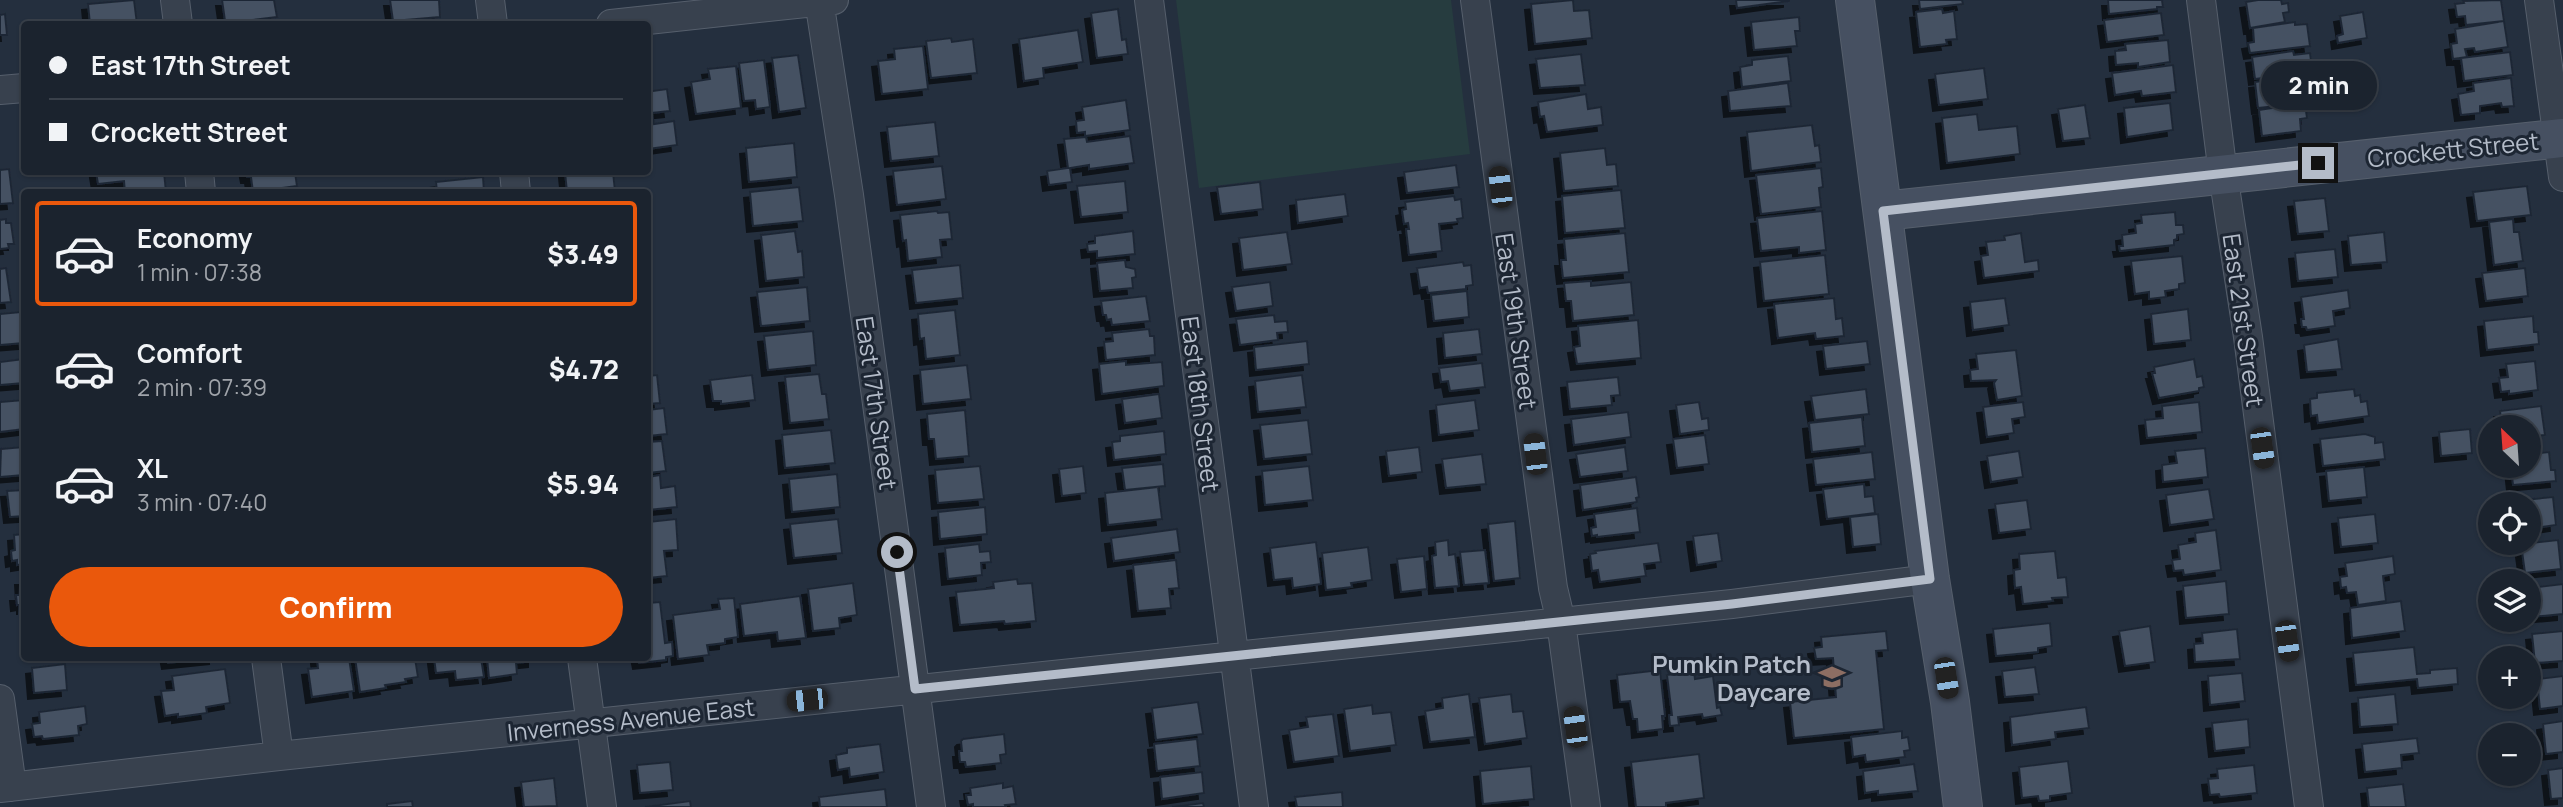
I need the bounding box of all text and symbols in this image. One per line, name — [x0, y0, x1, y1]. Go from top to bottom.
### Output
text: East 17th Street — [91, 47, 291, 83]
callout: 2 min — [2260, 61, 2376, 110]
text: 2 min — [2289, 69, 2350, 101]
text: Crockett Street — [91, 114, 288, 150]
street label: Crockett Street — [2366, 124, 2540, 174]
route end — [2302, 147, 2334, 179]
car — [1488, 165, 1513, 209]
text: Economy — [137, 220, 252, 256]
icon: car — [53, 222, 116, 285]
street label: East 19th Street — [1488, 231, 1546, 411]
street label: East 21st Street — [2216, 231, 2272, 409]
text: $3.49 — [547, 236, 619, 272]
text: 1 min · 07:38 — [137, 256, 262, 288]
street label: East 17th Street — [849, 314, 905, 492]
street label: East 18th Street — [1174, 314, 1228, 494]
text: Comfort — [137, 335, 243, 371]
icon: car — [53, 337, 116, 400]
text: $4.72 — [549, 351, 619, 387]
text: 2 min · 07:39 — [137, 371, 267, 403]
north arrow — [2478, 415, 2541, 478]
map controls — [2478, 415, 2541, 786]
car — [2249, 426, 2276, 470]
car — [1523, 432, 1548, 476]
text: XL — [137, 450, 168, 486]
icon: car — [53, 452, 116, 515]
text: $5.94 — [547, 466, 619, 502]
text: 3 min · 07:40 — [137, 486, 267, 518]
button: locate — [2478, 492, 2541, 555]
route start — [881, 536, 913, 568]
button: Confirm — [49, 567, 623, 647]
button: layers — [2478, 569, 2541, 632]
car — [2274, 619, 2301, 663]
button: + — [2478, 646, 2541, 709]
place label: Pumkin Patch Daycare — [1652, 647, 1811, 708]
car — [1933, 656, 1960, 700]
school or university icon: Pumkin Patch Daycare — [1817, 662, 1847, 692]
car — [786, 687, 829, 713]
street label: Inverness Avenue East — [506, 690, 756, 748]
car — [1562, 705, 1589, 749]
button: − — [2478, 723, 2541, 786]

